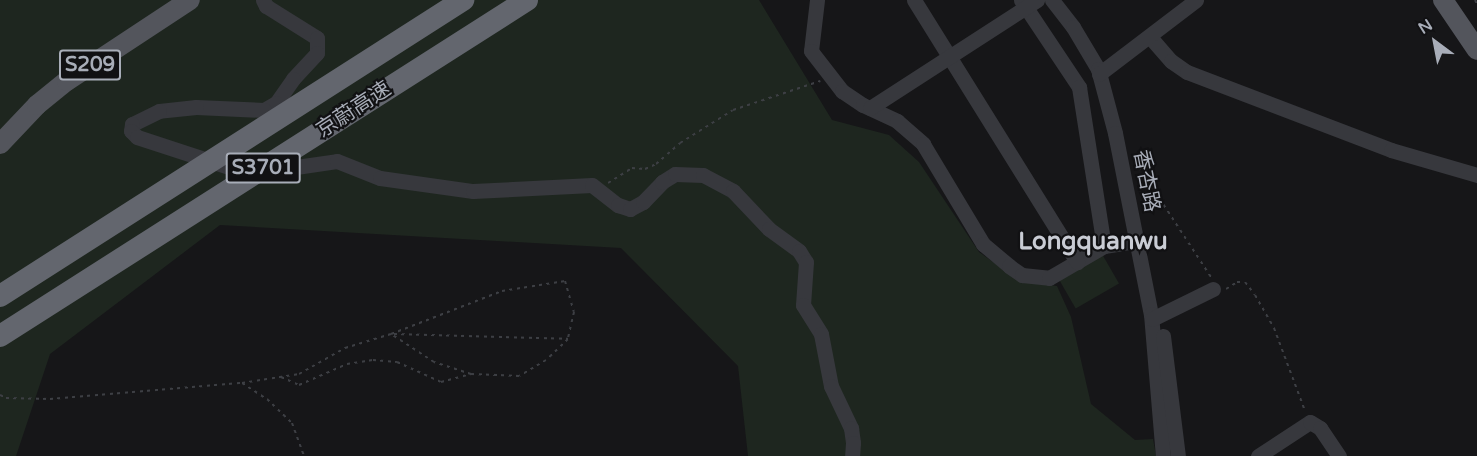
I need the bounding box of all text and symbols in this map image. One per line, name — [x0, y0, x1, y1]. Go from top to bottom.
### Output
north arrow — [1405, 12, 1465, 72]
text: N — [1415, 15, 1436, 39]
road number: S209 — [58, 48, 122, 82]
street label: 京蔚高速 — [312, 77, 396, 143]
street label: 香杏路 — [1128, 148, 1164, 214]
road number: S3701 — [226, 151, 300, 185]
district label: Longquanwu — [1018, 228, 1168, 256]

